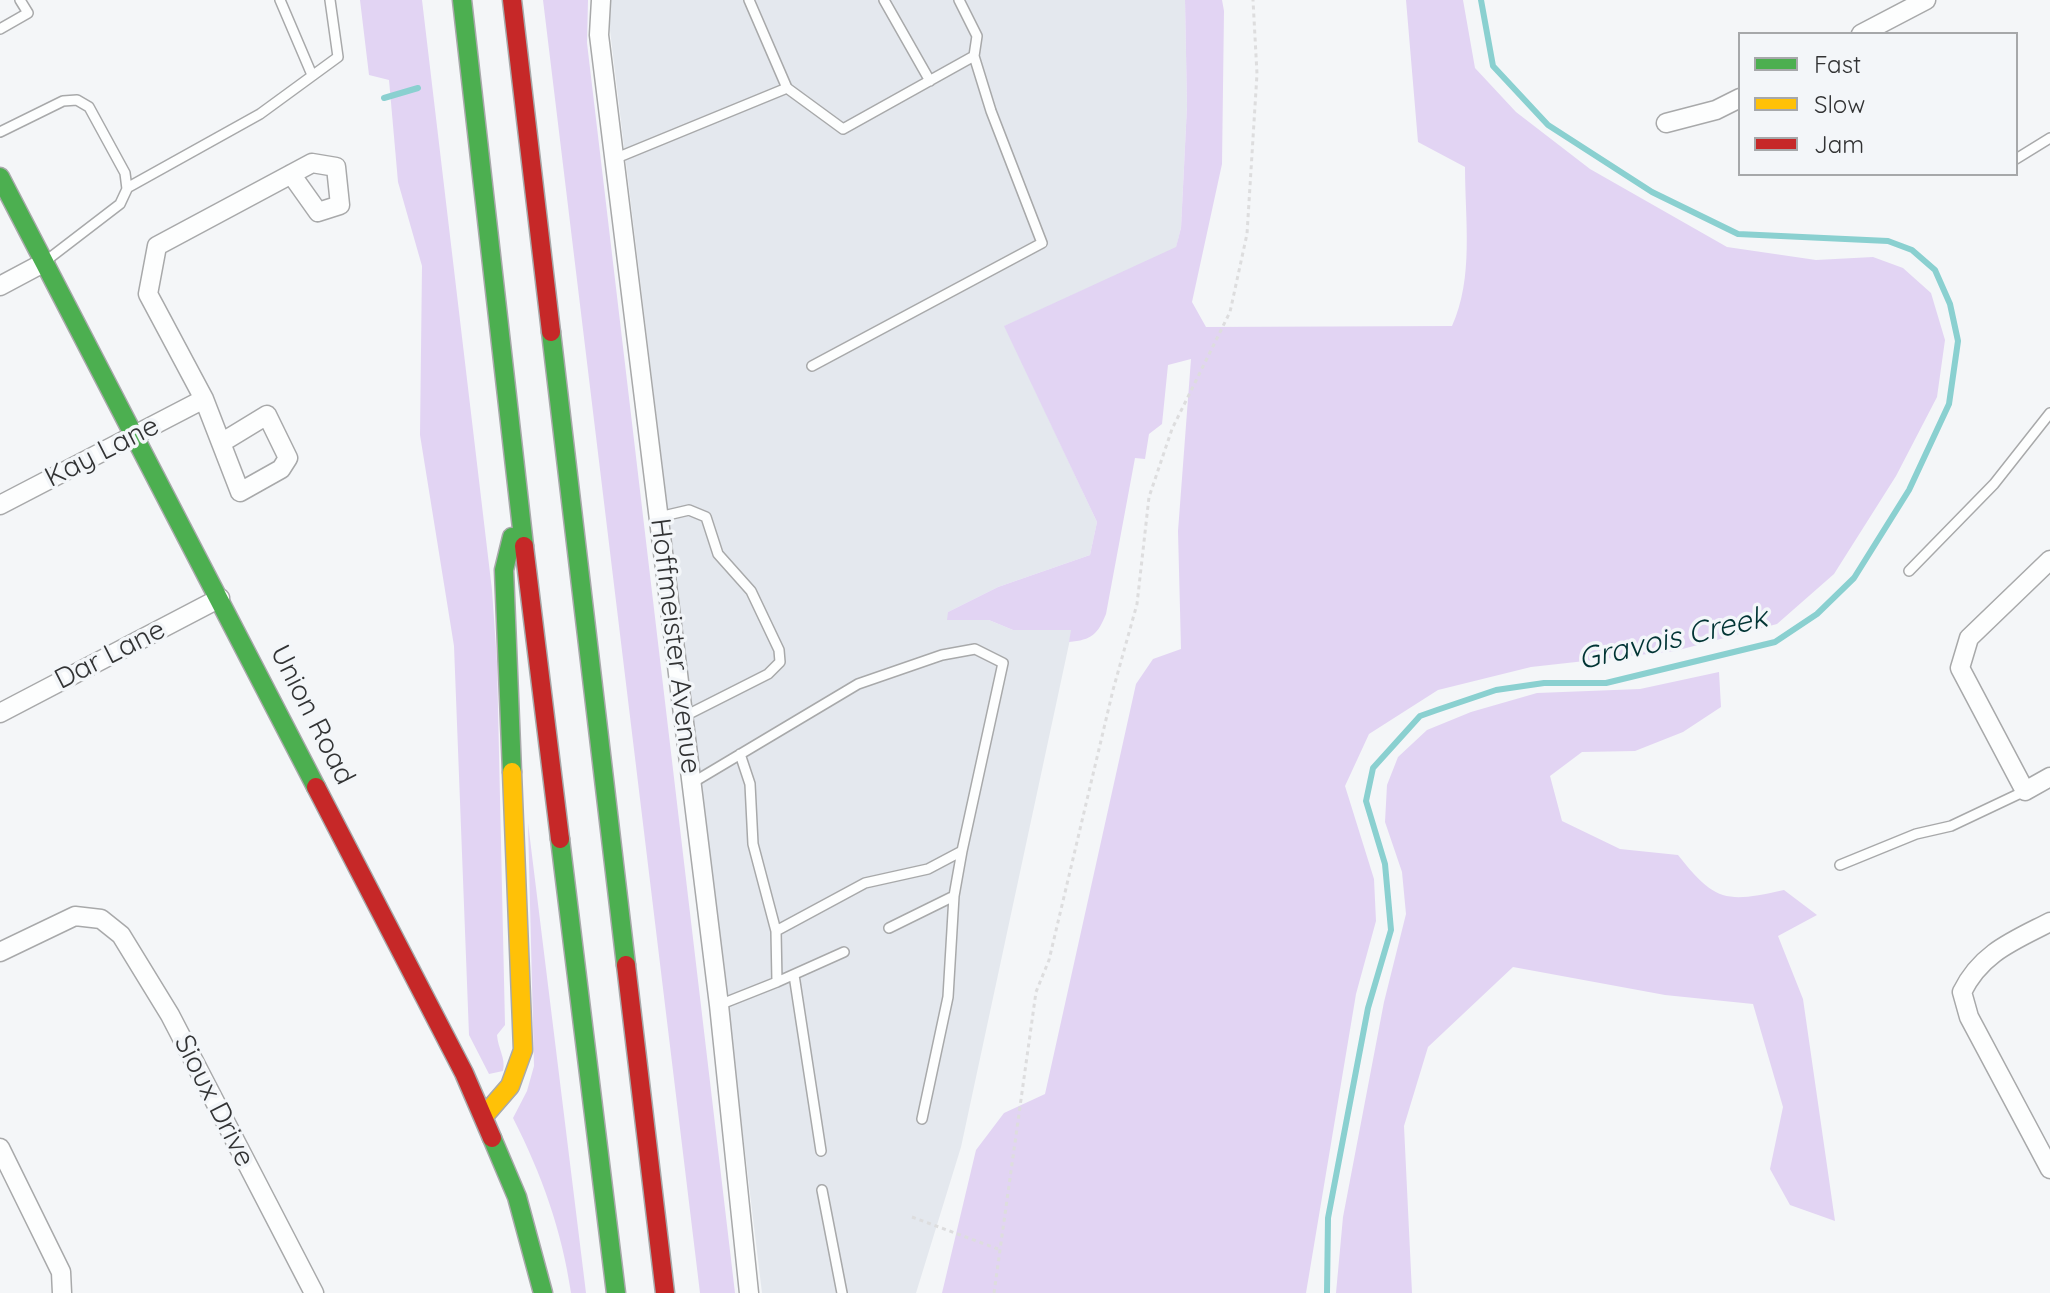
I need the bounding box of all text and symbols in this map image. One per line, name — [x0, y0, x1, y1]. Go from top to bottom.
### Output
legend — [1738, 32, 2018, 176]
text: Fast — [1814, 49, 1861, 79]
text: Slow — [1814, 89, 1865, 119]
text: Jam — [1814, 129, 1864, 159]
street label: Kay Lane — [39, 409, 165, 495]
street label: Hoffmeister Avenue — [643, 516, 707, 776]
water label: Gravois Creek — [1575, 600, 1771, 678]
street label: Dar Lane — [49, 613, 171, 697]
street label: Union Road — [262, 640, 362, 790]
street label: Sioux Drive — [167, 1030, 261, 1172]

